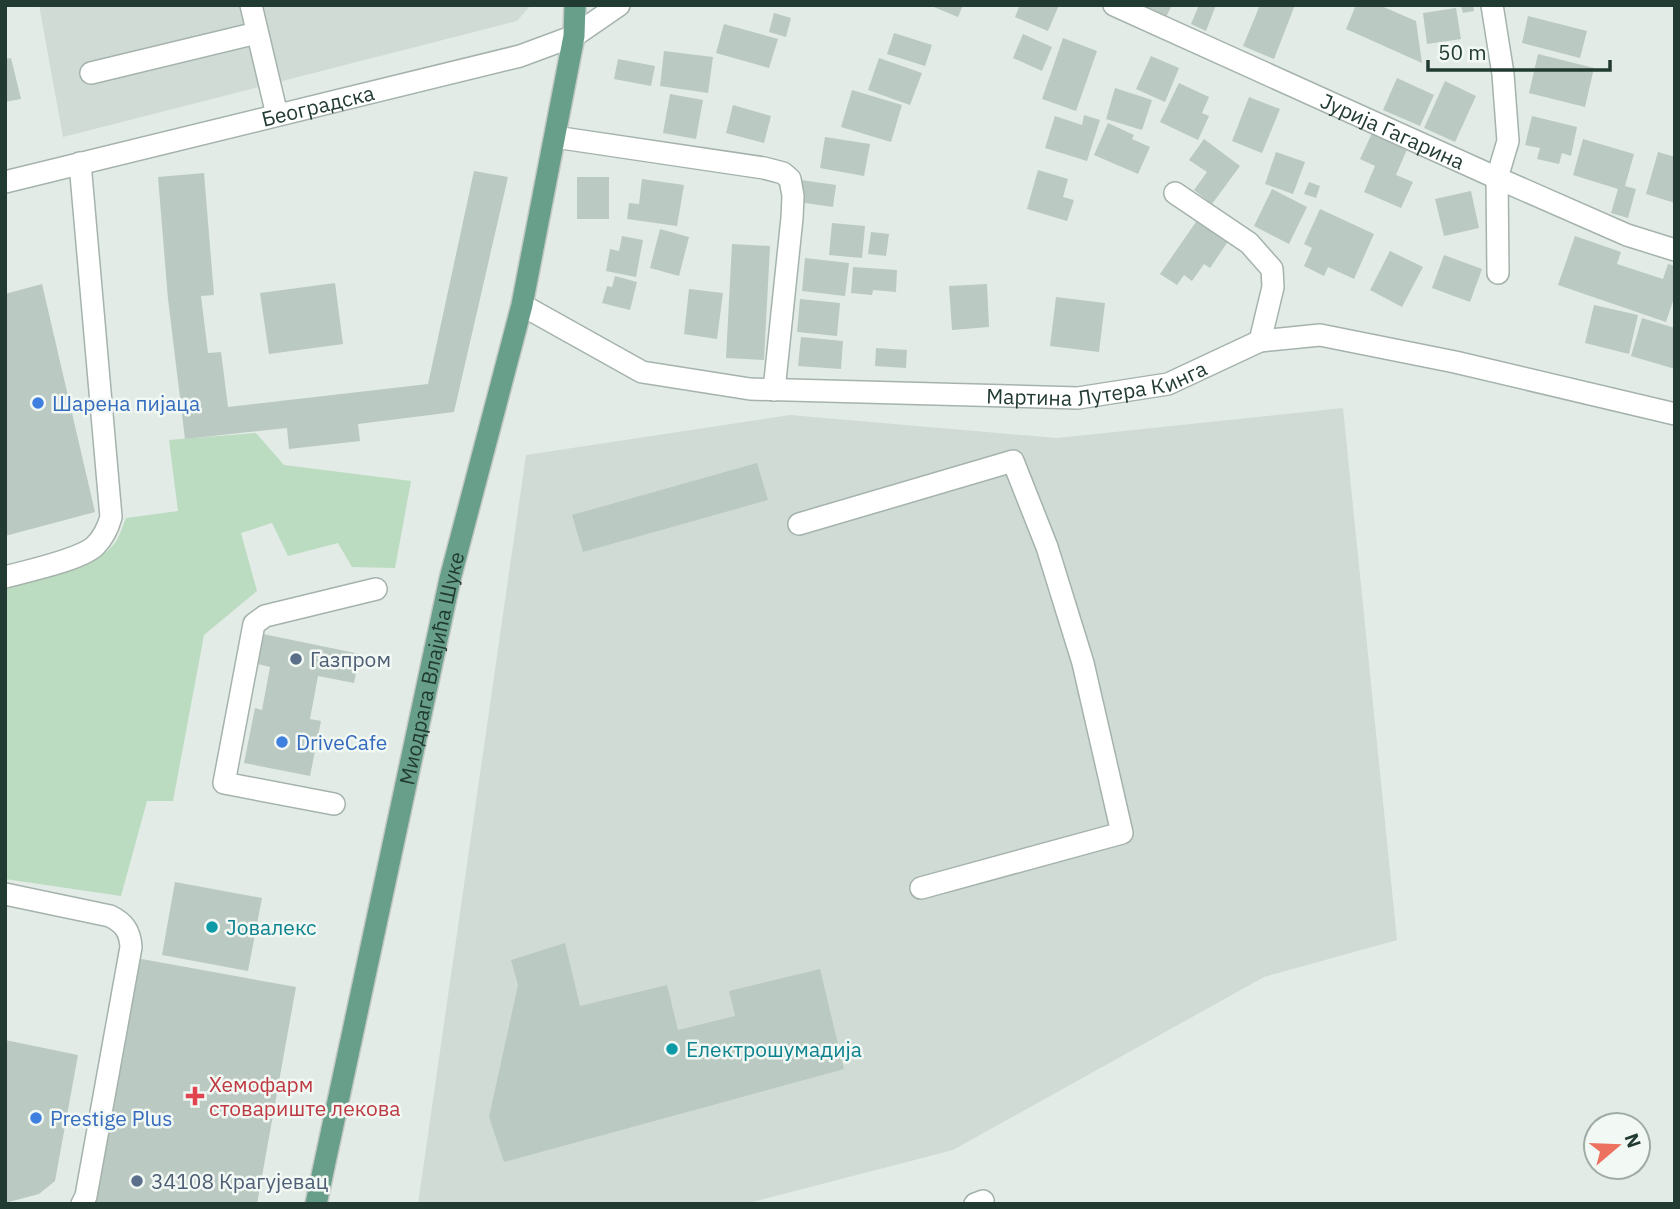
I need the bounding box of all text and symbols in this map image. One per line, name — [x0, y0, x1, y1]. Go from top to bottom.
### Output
scale bar — [1428, 28, 1610, 72]
text: 50 m — [1438, 38, 1487, 66]
street label: Београдска — [258, 78, 377, 133]
street label: Јурија Гагарина — [1316, 86, 1469, 176]
street label: Мартина Лутера Кинга — [986, 354, 1211, 412]
place label: Шарена пијаца — [52, 389, 200, 417]
marker: Шарена пијаца — [30, 395, 46, 411]
street label: Миодрага Влајића Шуке — [392, 549, 471, 787]
place label: Газпром — [310, 645, 391, 673]
marker: Газпром — [288, 651, 304, 667]
place label: DriveCafe — [296, 728, 387, 756]
marker: DriveCafe — [274, 734, 290, 750]
place label: Јовалекс — [226, 913, 317, 941]
marker: Јовалекс — [204, 919, 220, 935]
place label: Електрошумадија — [686, 1035, 862, 1063]
marker: Електрошумадија — [664, 1041, 680, 1057]
place label: Хемофарм стовариште лекова — [209, 1070, 400, 1122]
marker: Хемофарм стовариште лекова — [187, 1088, 203, 1104]
place label: Prestige Plus — [50, 1104, 172, 1132]
marker: Prestige Plus — [28, 1110, 44, 1126]
north arrow — [1582, 1111, 1652, 1181]
text: N — [1619, 1130, 1647, 1151]
place label: 34108 Крагујевац — [151, 1167, 329, 1195]
marker: 34108 Крагујевац — [129, 1173, 145, 1189]

